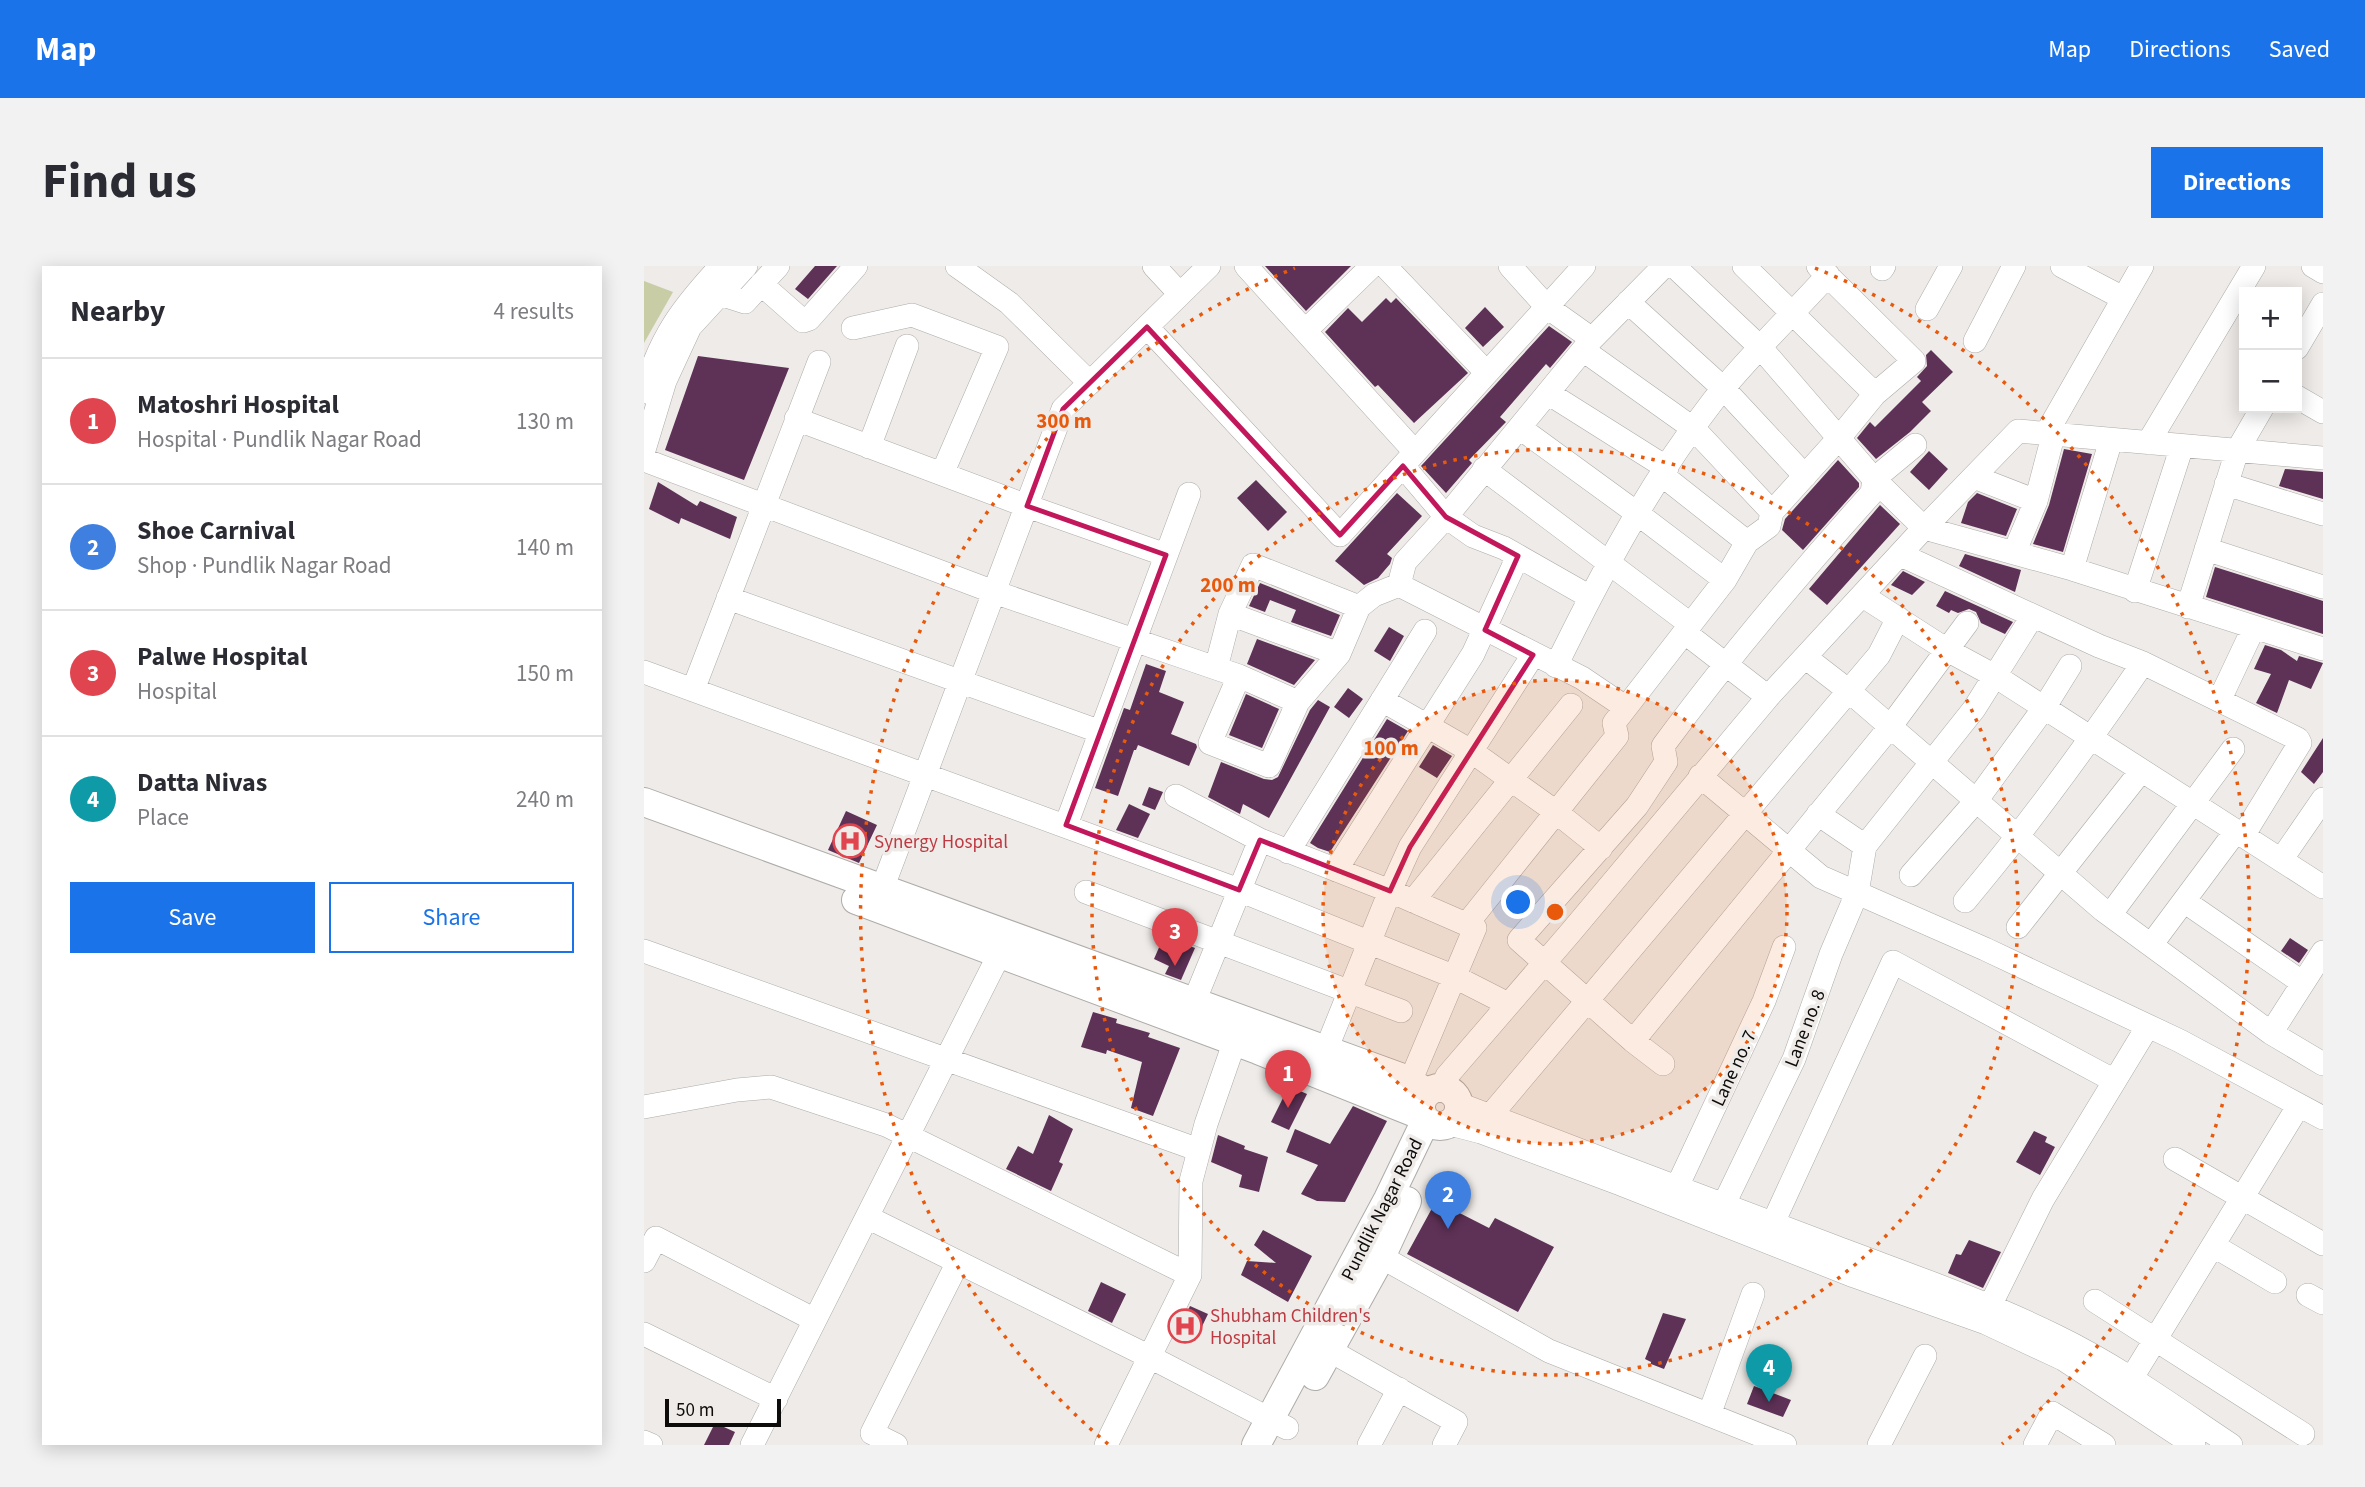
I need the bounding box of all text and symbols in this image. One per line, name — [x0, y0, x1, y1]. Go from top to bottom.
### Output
text: Map — [35, 26, 96, 73]
text: Map — [2048, 32, 2091, 67]
text: Directions — [2129, 32, 2231, 67]
text: Saved — [2269, 32, 2330, 67]
text: Find us — [42, 147, 197, 217]
button: Directions — [2151, 147, 2323, 218]
map controls — [2239, 287, 2302, 413]
button: + — [2239, 287, 2302, 350]
text: Nearby — [70, 290, 165, 333]
text: 4 results — [494, 295, 574, 328]
button: − — [2239, 350, 2302, 413]
text: Matoshri Hospital — [137, 386, 339, 423]
text: 1 — [87, 405, 99, 438]
text: 130 m — [516, 405, 574, 438]
text: 300 m — [1036, 406, 1092, 436]
text: Hospital · Pundlik Nagar Road — [137, 423, 422, 456]
text: Shoe Carnival — [137, 512, 295, 549]
text: 2 — [87, 531, 99, 564]
text: 140 m — [516, 531, 574, 564]
text: Shop · Pundlik Nagar Road — [137, 549, 392, 582]
text: 200 m — [1200, 570, 1256, 600]
text: Palwe Hospital — [137, 638, 307, 675]
text: 3 — [87, 657, 99, 690]
text: 150 m — [516, 657, 574, 690]
text: Hospital — [137, 675, 217, 708]
text: 100 m — [1363, 733, 1419, 763]
text: Datta Nivas — [137, 764, 267, 801]
text: 4 — [87, 783, 99, 816]
text: 240 m — [516, 783, 574, 816]
text: Place — [137, 801, 189, 834]
hospital icon: Synergy Hospital — [831, 822, 869, 860]
place label: Synergy Hospital — [874, 829, 1008, 856]
button: Save — [70, 882, 315, 953]
button: Share — [329, 882, 574, 953]
your location — [1501, 885, 1535, 919]
centre of rings — [1543, 900, 1567, 924]
pin: 3 — [1152, 908, 1198, 966]
street label: Lane no. 8 — [1778, 986, 1833, 1071]
street label: Lane no. 7 — [1705, 1026, 1764, 1111]
pin: 1 — [1265, 1050, 1311, 1108]
street label: Pundlik Nagar Road — [1335, 1134, 1430, 1286]
pin: 2 — [1425, 1171, 1471, 1229]
place label: Shubham Children's Hospital — [1210, 1303, 1371, 1352]
hospital icon: Shubham Children's Hospital — [1166, 1307, 1204, 1345]
pin: 4 — [1746, 1344, 1792, 1402]
scale bar — [665, 1396, 780, 1428]
text: 50 m — [676, 1397, 714, 1424]

